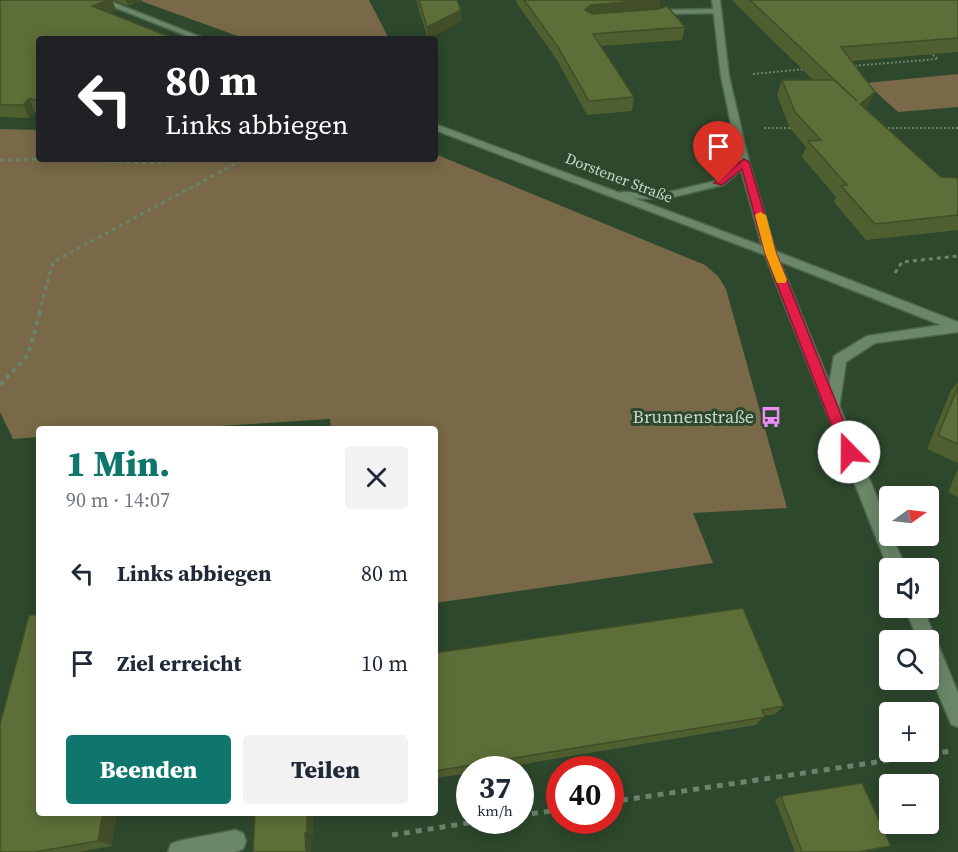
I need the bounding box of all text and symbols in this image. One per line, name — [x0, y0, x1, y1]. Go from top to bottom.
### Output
text: 80 m — [165, 51, 258, 109]
icon: left — [66, 60, 144, 138]
text: Links abbiegen — [165, 106, 348, 143]
pin — [693, 121, 744, 183]
icon: arrive — [702, 130, 735, 163]
street label: Dorstener Straße — [562, 147, 676, 208]
place label: Brunnenstraße — [633, 404, 754, 429]
bus stop icon: Brunnenstraße — [759, 405, 783, 429]
position arrow — [817, 420, 881, 484]
text: 1 Min. — [66, 439, 170, 488]
button: close — [345, 446, 408, 509]
text: 90 m · 14:07 — [66, 486, 170, 514]
north arrow — [879, 486, 939, 546]
map controls — [879, 486, 939, 834]
icon: left — [66, 557, 99, 590]
text: Links abbiegen — [117, 558, 272, 588]
text: 80 m — [361, 558, 408, 588]
button: sound — [879, 558, 939, 618]
button: search — [879, 630, 939, 690]
icon: arrive — [66, 647, 99, 680]
text: Ziel erreicht — [117, 648, 241, 678]
text: 10 m — [361, 648, 408, 678]
button: + — [879, 702, 939, 762]
button: Beenden — [66, 735, 231, 804]
button: Teilen — [243, 735, 408, 804]
speed limit sign: 40 — [546, 756, 624, 834]
text: 37 — [479, 767, 511, 808]
button: − — [879, 774, 939, 834]
text: km/h — [477, 800, 513, 821]

